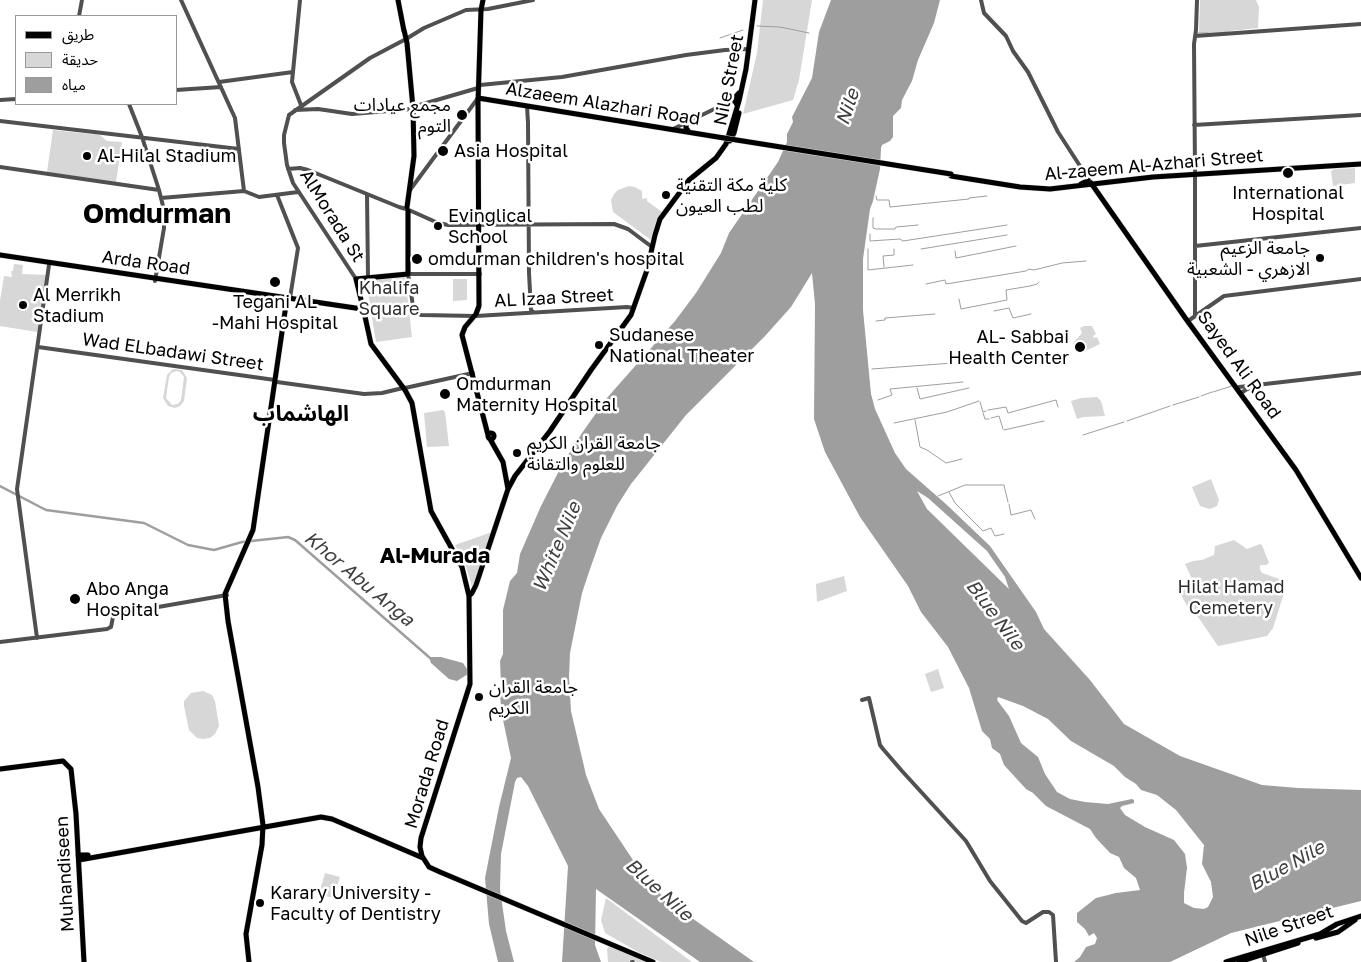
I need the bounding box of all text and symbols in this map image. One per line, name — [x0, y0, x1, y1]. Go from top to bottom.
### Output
legend — [15, 15, 178, 105]
text: طريق — [62, 25, 94, 43]
street label: Nile Street — [710, 33, 748, 127]
text: حديقة — [62, 50, 98, 68]
text: مياه — [62, 75, 86, 93]
street label: Alzaeem Alazhari Road — [504, 78, 702, 130]
water label: Nile — [832, 86, 864, 128]
place label: مجمع عيادات التوم — [354, 94, 451, 136]
marker: مجمع عيادات التوم — [455, 108, 469, 122]
place label: Asia Hospital — [454, 140, 568, 162]
marker: Asia Hospital — [436, 144, 450, 158]
place label: Al-Hilal Stadium — [97, 145, 237, 167]
street label: Al-zaeem Al-Azhari Street — [1044, 145, 1264, 185]
marker: Al-Hilal Stadium — [81, 150, 93, 162]
street label: AlMorada St — [295, 166, 369, 266]
marker: International Hospital — [1281, 166, 1295, 180]
place label: كلية مكة التقنية لطب العيون — [676, 174, 787, 216]
place label: International Hospital — [1232, 182, 1344, 224]
marker: كلية مكة التقنية لطب العيون — [660, 189, 672, 201]
district label: Omdurman — [83, 197, 231, 231]
place label: Evinglical School — [448, 205, 532, 248]
marker: Evinglical School — [432, 220, 444, 232]
place label: جامعة الزعيم الازهري - الشعبية — [1187, 237, 1310, 280]
street label: Arda Road — [101, 246, 191, 280]
place label: omdurman children's hospital — [428, 248, 684, 270]
marker: omdurman children's hospital — [410, 252, 424, 266]
marker: جامعة الزعيم الازهري - الشعبية — [1314, 252, 1326, 264]
marker: Tegani AL -Mahi Hospital — [268, 275, 282, 289]
park label: Khalifa Square — [359, 277, 419, 320]
place label: Al Merrikh Stadium — [33, 284, 121, 326]
street label: AL Izaa Street — [494, 284, 614, 312]
place label: Tegani AL -Mahi Hospital — [212, 291, 338, 334]
marker: Al Merrikh Stadium — [17, 299, 29, 311]
street label: Sayed Ali Road — [1193, 307, 1285, 423]
place label: Sudanese National Theater — [609, 324, 754, 366]
place label: AL- Sabbai Health Center — [948, 326, 1069, 368]
street label: Wad ELbadawi Street — [81, 329, 265, 375]
marker: Sudanese National Theater — [593, 339, 605, 351]
marker: AL- Sabbai Health Center — [1073, 340, 1087, 354]
place label: Omdurman Maternity Hospital — [456, 373, 617, 416]
marker: Omdurman Maternity Hospital — [438, 387, 452, 401]
district label: الهاشماب — [253, 401, 349, 427]
place label: جامعة القران الكريم للعلوم والتقانة — [527, 432, 661, 474]
marker: جامعة القران الكريم للعلوم والتقانة — [511, 447, 523, 459]
water label: White Nile — [528, 499, 586, 595]
water label: Khor Abu Anga — [300, 527, 418, 631]
district label: Al-Murada — [380, 543, 490, 569]
water label: Blue Nile — [961, 575, 1029, 655]
park label: Hilat Hamad Cemetery — [1178, 576, 1284, 618]
place label: Abo Anga Hospital — [86, 578, 169, 620]
marker: Abo Anga Hospital — [68, 592, 82, 606]
place label: جامعة القران الكريم — [489, 676, 578, 719]
marker: جامعة القران الكريم — [473, 691, 485, 703]
street label: Morada Road — [400, 717, 454, 831]
street label: Muhandiseen — [51, 815, 79, 933]
water label: Blue Nile — [1245, 836, 1329, 896]
water label: Blue Nile — [621, 854, 697, 926]
place label: Karary University - Faculty of Dentistry — [270, 882, 441, 924]
marker: Karary University - Faculty of Dentistry — [254, 897, 266, 909]
street label: Nile Street — [1242, 901, 1336, 951]

